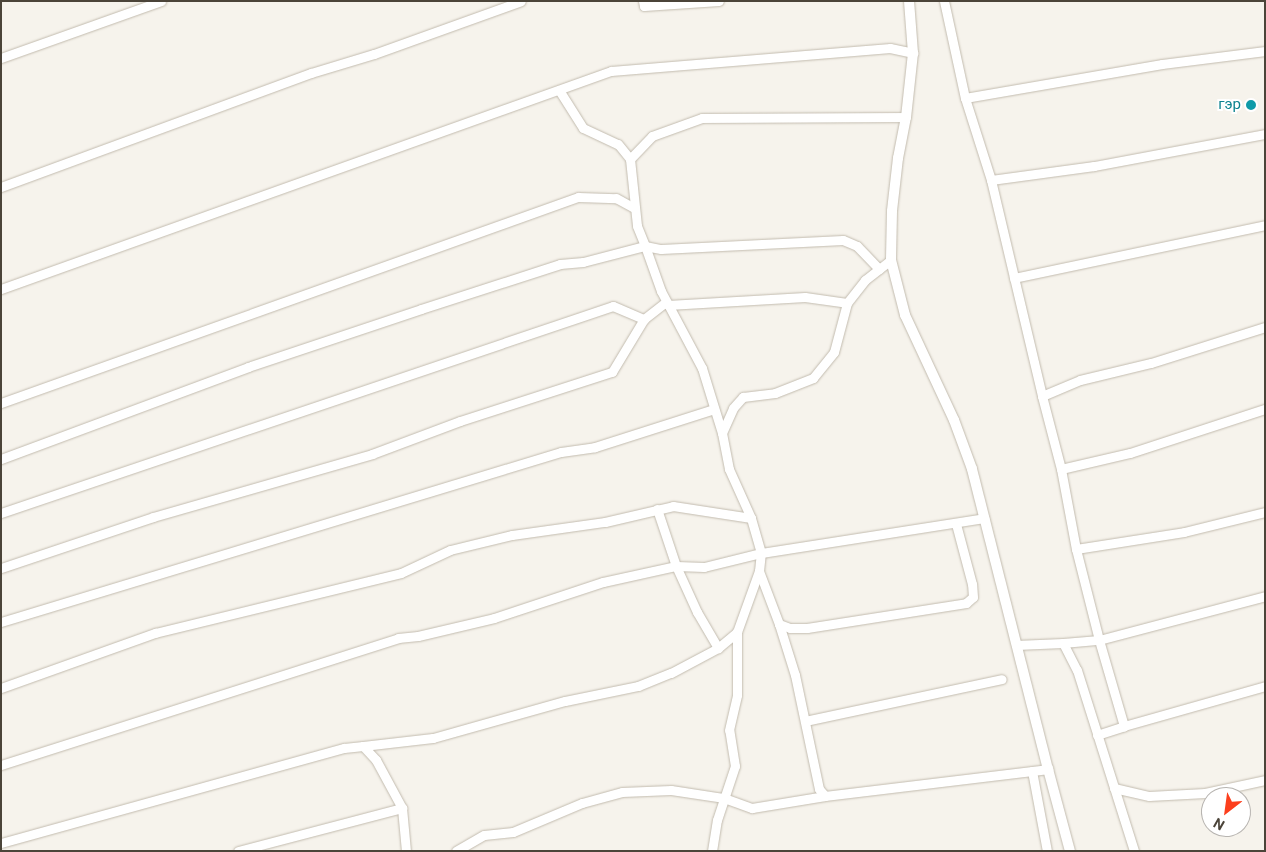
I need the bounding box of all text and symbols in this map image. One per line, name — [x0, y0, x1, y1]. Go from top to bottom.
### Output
place label: гэр — [1218, 96, 1241, 114]
marker: гэр — [1245, 99, 1257, 111]
north arrow — [1201, 787, 1251, 837]
text: N — [1211, 815, 1227, 834]

